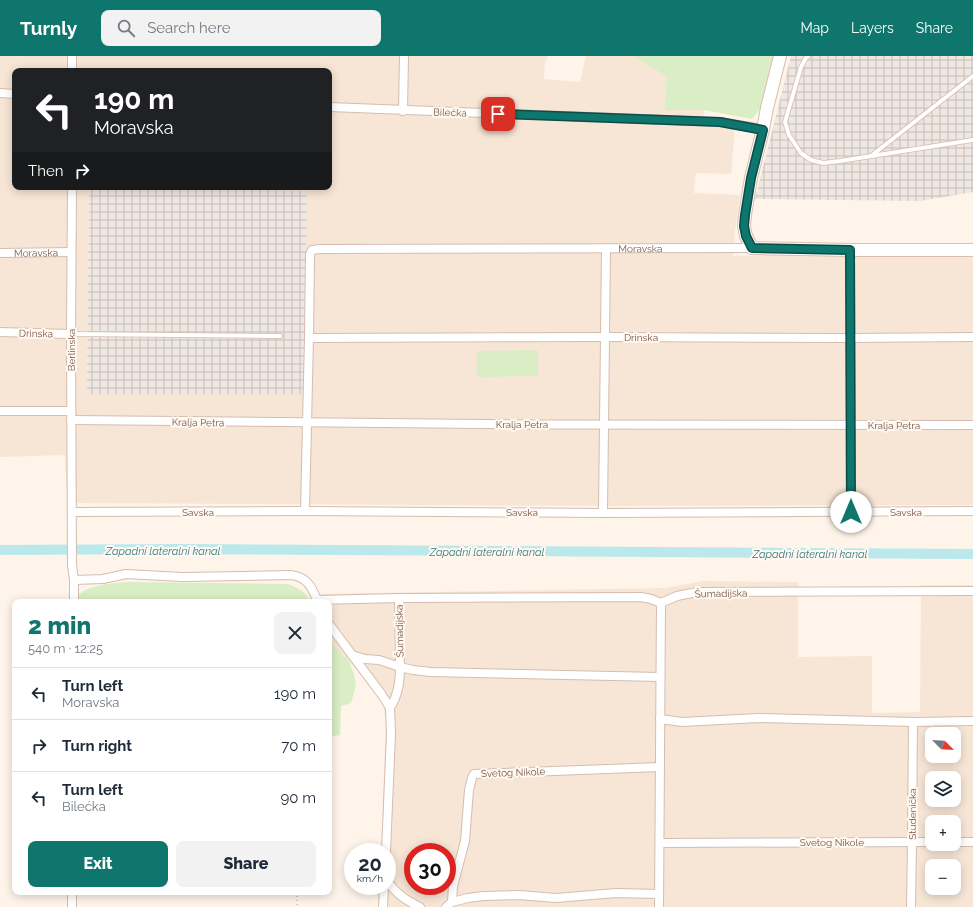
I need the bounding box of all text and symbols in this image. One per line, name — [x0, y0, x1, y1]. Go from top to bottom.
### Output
search box — [101, 10, 381, 46]
text: Turnly — [20, 17, 77, 39]
icon: search — [115, 17, 137, 39]
text: Search here — [147, 19, 231, 37]
text: Map — [801, 20, 829, 36]
text: Layers — [851, 20, 894, 36]
text: Share — [916, 20, 953, 36]
text: 190 m — [94, 83, 174, 116]
icon: left — [28, 84, 80, 136]
pin — [481, 97, 515, 131]
icon: arrive — [487, 103, 509, 125]
street label: Bilećka — [433, 106, 467, 119]
text: Moravska — [94, 117, 174, 138]
icon: right — [71, 160, 93, 182]
text: Then — [28, 162, 63, 180]
street label: Moravska — [618, 243, 663, 254]
street label: Moravska — [14, 247, 58, 259]
street label: Drinska — [19, 328, 53, 339]
street label: Berlinska — [66, 329, 77, 371]
street label: Drinska — [624, 332, 658, 343]
street label: Kralja Petra — [172, 417, 224, 428]
street label: Kralja Petra — [496, 419, 548, 430]
street label: Kralja Petra — [868, 420, 920, 431]
position arrow — [830, 491, 872, 533]
street label: Savska — [182, 507, 214, 518]
street label: Savska — [506, 507, 538, 518]
street label: Savska — [890, 507, 922, 518]
water label: Zapadni lateralni kanal — [104, 545, 221, 558]
water label: Zapadni lateralni kanal — [428, 546, 545, 559]
water label: Zapadni lateralni kanal — [751, 548, 868, 561]
street label: Šumadijska — [694, 588, 748, 599]
street label: Šumadijska — [394, 604, 405, 658]
text: 2 min — [28, 611, 91, 640]
button: close — [274, 612, 316, 654]
text: 540 m · 12:25 — [28, 641, 103, 656]
text: Turn left — [62, 677, 123, 695]
icon: left — [28, 683, 50, 705]
text: 190 m — [274, 685, 316, 703]
text: Moravska — [62, 695, 119, 710]
north arrow — [925, 727, 961, 763]
map controls — [925, 727, 961, 895]
icon: right — [28, 735, 50, 757]
text: Turn right — [62, 737, 132, 755]
text: 70 m — [281, 737, 316, 755]
street label: Svetog Nikole — [481, 766, 545, 779]
button: layers — [925, 771, 961, 807]
text: Turn left — [62, 781, 123, 799]
icon: left — [28, 787, 50, 809]
street label: Studenička — [907, 788, 918, 840]
text: 90 m — [280, 789, 316, 807]
text: Bilećka — [62, 799, 106, 814]
button: + — [925, 815, 961, 851]
street label: Svetog Nikole — [800, 837, 864, 848]
button: Exit — [28, 841, 168, 887]
button: Share — [176, 841, 316, 887]
speed limit sign: 30 — [404, 843, 456, 895]
text: 20 — [358, 852, 382, 876]
button: − — [925, 859, 961, 895]
text: km/h — [357, 873, 383, 884]

